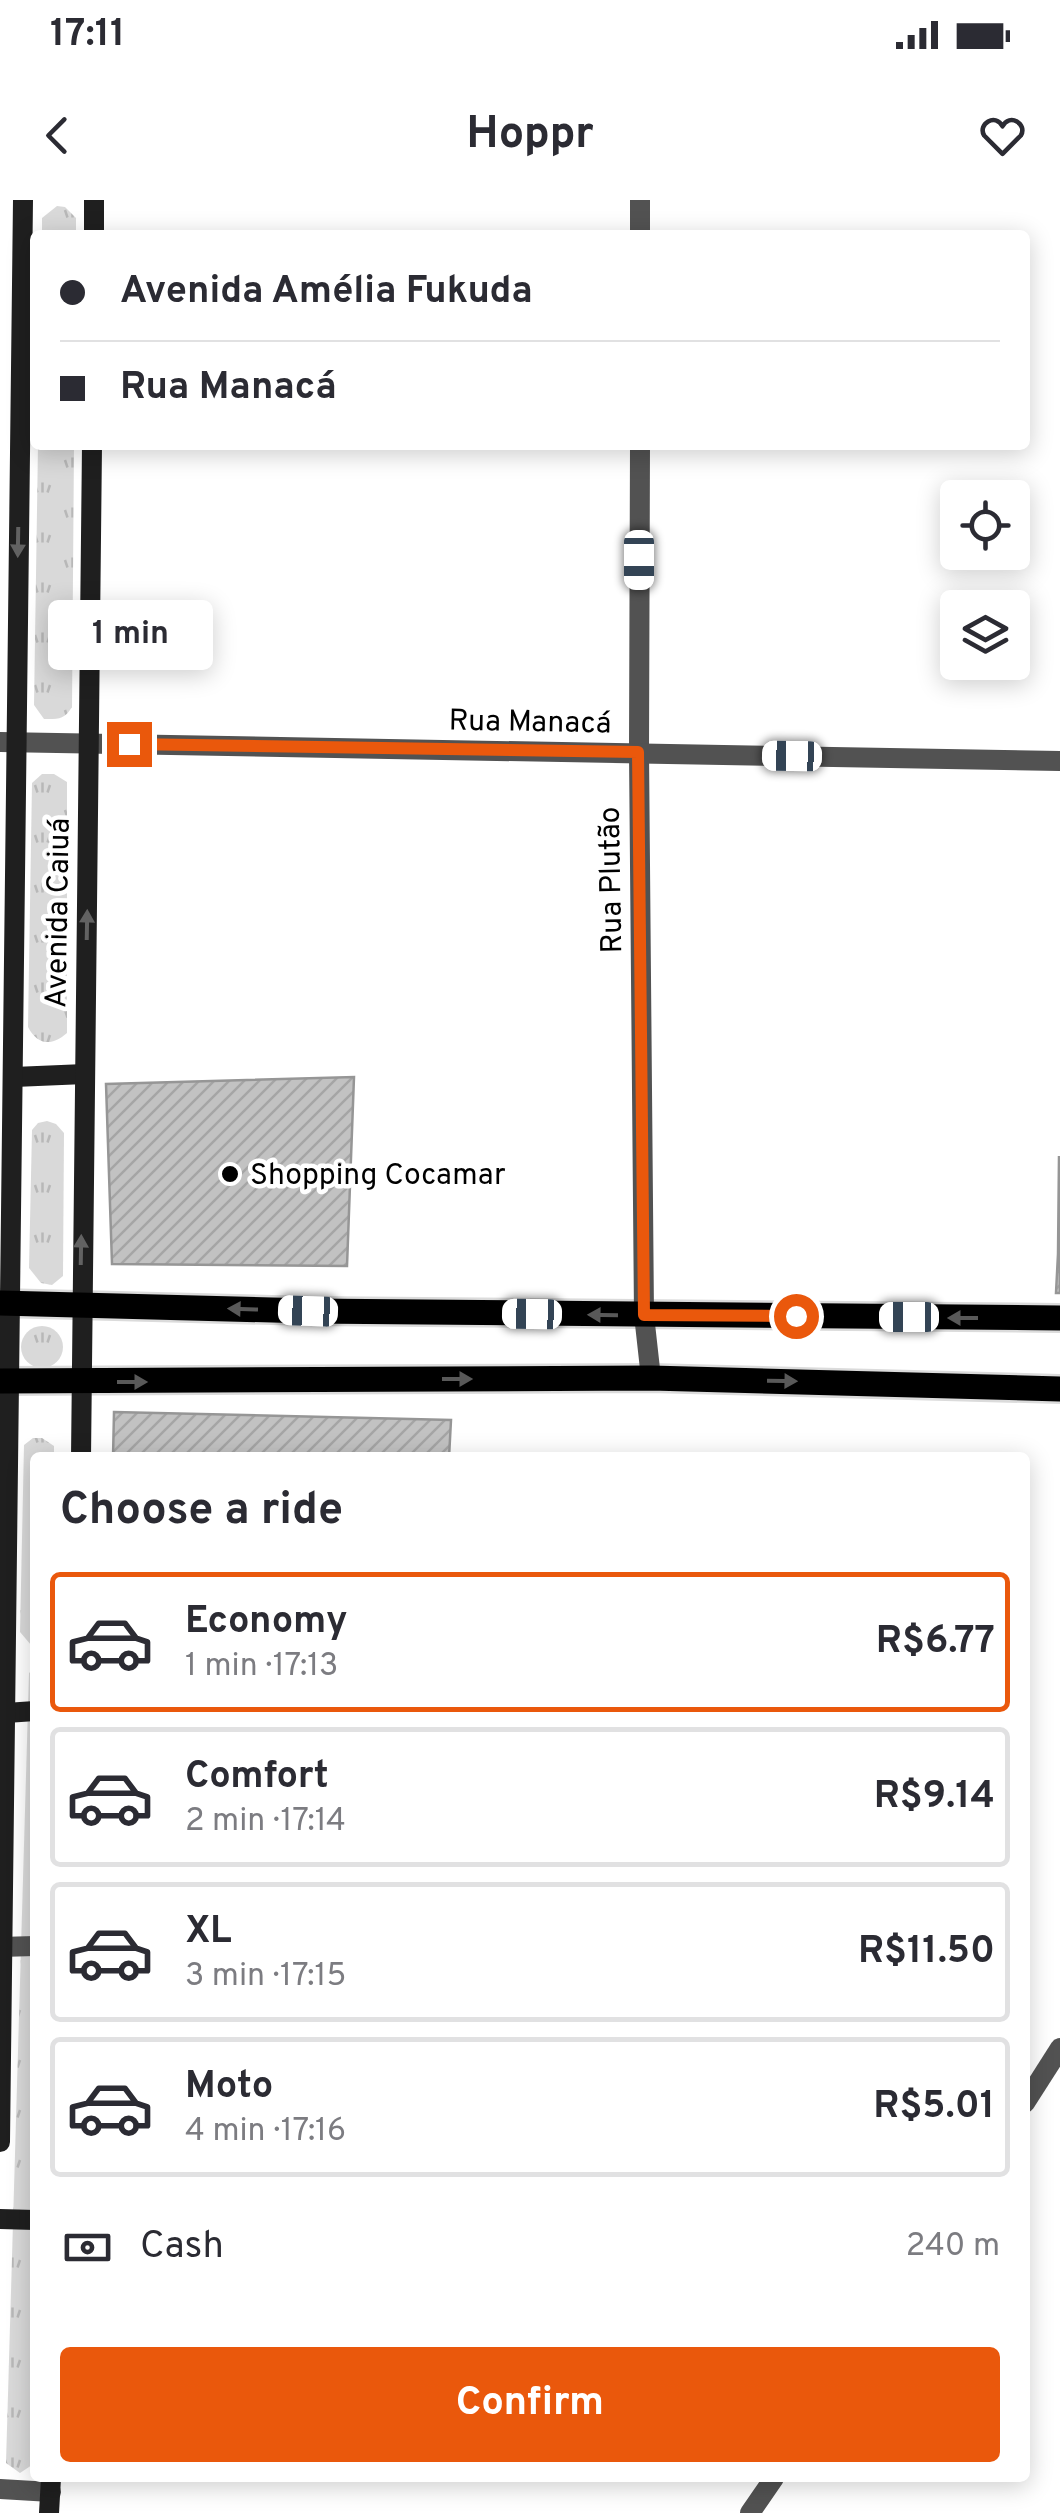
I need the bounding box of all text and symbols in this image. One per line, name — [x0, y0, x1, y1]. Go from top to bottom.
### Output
text: 17:11 — [50, 11, 125, 60]
text: Hoppr — [466, 107, 594, 164]
icon: back — [30, 108, 85, 163]
icon: heart — [975, 108, 1030, 163]
text: Avenida Amélia Fukuda — [120, 268, 533, 317]
text: Rua Manacá — [120, 364, 337, 413]
map controls — [940, 480, 1030, 680]
button: locate — [940, 480, 1030, 570]
one-way arrow — [10, 527, 26, 559]
car — [624, 530, 654, 590]
button: layers — [940, 590, 1030, 680]
callout: 1 min — [46, 599, 212, 669]
text: 1 min — [92, 615, 169, 655]
street label: Rua Manacá — [448, 704, 612, 743]
route end — [107, 722, 152, 767]
car — [762, 740, 822, 772]
street label: Rua Plutão — [593, 806, 632, 954]
street label: Avenida Caiuá — [39, 818, 80, 1008]
one-way arrow — [79, 908, 95, 940]
place label: Shopping Cocamar — [250, 1158, 506, 1195]
marker: Shopping Cocamar — [219, 1163, 241, 1185]
one-way arrow — [74, 1233, 90, 1265]
route start — [774, 1294, 819, 1339]
car — [277, 1295, 339, 1327]
car — [502, 1298, 562, 1330]
one-way arrow — [226, 1301, 258, 1317]
car — [879, 1302, 939, 1332]
one-way arrow — [586, 1307, 618, 1323]
one-way arrow — [946, 1309, 978, 1325]
one-way arrow — [442, 1371, 474, 1387]
one-way arrow — [117, 1374, 149, 1390]
one-way arrow — [767, 1374, 799, 1390]
text: Choose a ride — [60, 1483, 343, 1540]
icon: car — [65, 1597, 155, 1687]
text: Economy — [185, 1598, 347, 1647]
text: R$6.77 — [876, 1618, 995, 1667]
text: 1 min · 17:13 — [185, 1647, 338, 1687]
icon: car — [65, 1752, 155, 1842]
text: Comfort — [185, 1753, 329, 1802]
text: R$9.14 — [874, 1773, 995, 1822]
text: 2 min · 17:14 — [185, 1802, 346, 1842]
icon: car — [65, 1907, 155, 1997]
text: XL — [185, 1908, 232, 1957]
text: R$11.50 — [858, 1928, 995, 1977]
text: 3 min · 17:15 — [185, 1957, 346, 1997]
icon: car — [65, 2062, 155, 2152]
text: Moto — [185, 2063, 273, 2112]
text: R$5.01 — [873, 2083, 995, 2132]
text: 4 min · 17:16 — [185, 2112, 346, 2152]
icon: cash — [60, 2220, 115, 2275]
text: Cash — [140, 2223, 224, 2272]
text: 240 m — [906, 2227, 1000, 2267]
button: Confirm — [60, 2347, 1000, 2462]

